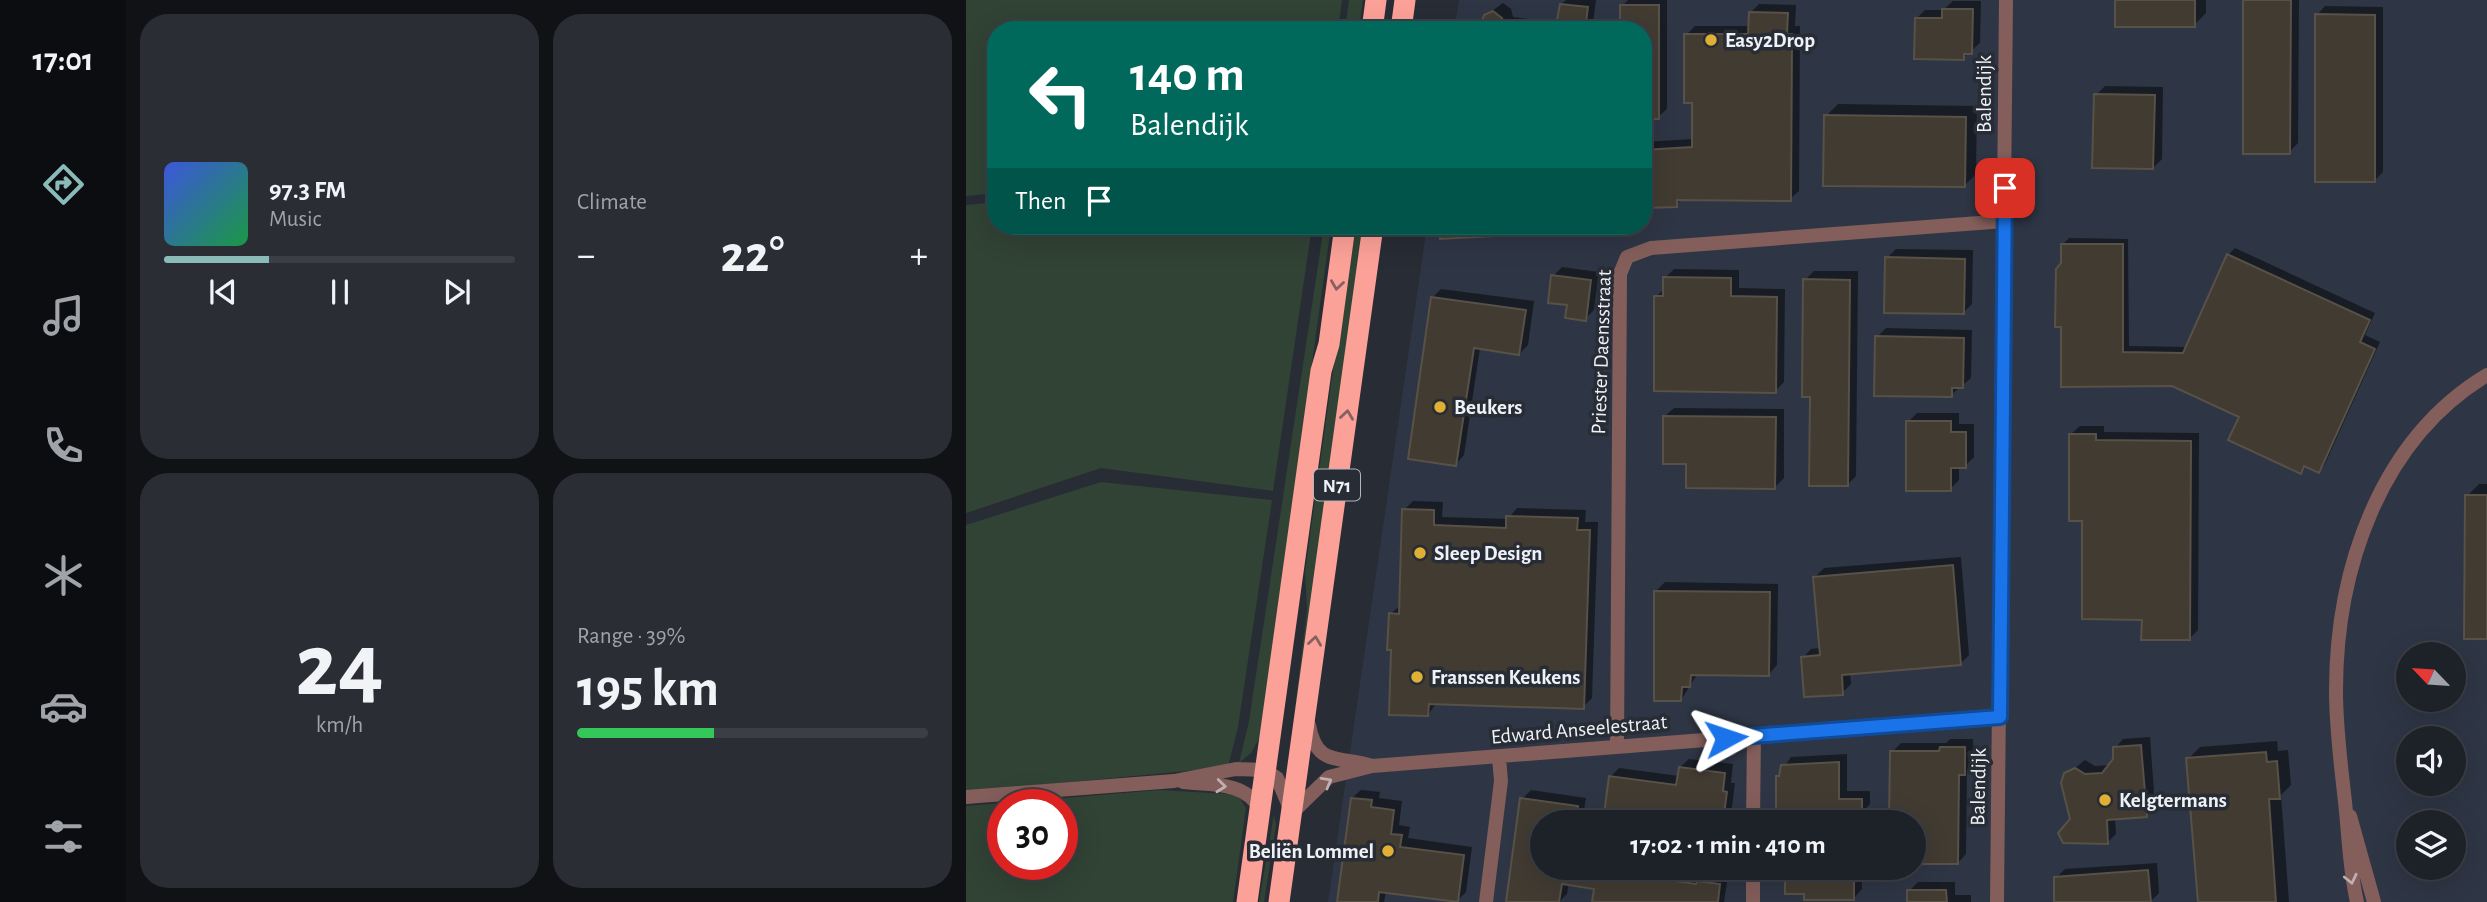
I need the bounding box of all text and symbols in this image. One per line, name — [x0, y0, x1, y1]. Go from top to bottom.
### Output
place label: Easy2Drop — [1725, 30, 1815, 51]
marker: Easy2Drop — [1703, 32, 1719, 48]
text: 17:01 — [33, 44, 93, 76]
icon: left — [1015, 49, 1106, 140]
text: 140 m — [1130, 51, 1245, 100]
street label: Balendijk — [1974, 55, 1995, 133]
text: Balendijk — [1130, 109, 1249, 141]
pin — [1975, 158, 2035, 218]
icon: directions — [39, 160, 88, 209]
icon: arrive — [1986, 169, 2024, 207]
text: 97.3 FM — [269, 177, 346, 203]
icon: arrive — [1080, 182, 1118, 220]
text: Then — [1015, 188, 1066, 214]
text: Climate — [577, 191, 647, 214]
text: Music — [269, 208, 321, 231]
text: 22° — [720, 229, 785, 281]
text: − — [577, 237, 595, 275]
text: + — [910, 237, 928, 275]
street label: Priester Daensstraat — [1588, 269, 1615, 435]
icon: previous — [204, 273, 242, 311]
icon: pause — [321, 273, 359, 311]
icon: next — [438, 273, 476, 311]
one-way arrow — [1330, 279, 1345, 291]
icon: music — [39, 291, 88, 340]
place label: Beukers — [1454, 397, 1522, 418]
marker: Beukers — [1432, 399, 1448, 415]
one-way arrow — [1339, 410, 1354, 421]
icon: phone — [39, 421, 88, 470]
road number: N71 — [1314, 470, 1360, 500]
place label: Sleep Design — [1434, 543, 1542, 564]
marker: Sleep Design — [1412, 545, 1428, 561]
icon: climate — [39, 551, 88, 600]
text: 24 — [295, 621, 384, 712]
text: Range · 39% — [577, 625, 685, 648]
one-way arrow — [1308, 635, 1323, 647]
north arrow — [2396, 642, 2466, 712]
map controls — [2396, 642, 2466, 880]
text: 195 km — [577, 663, 719, 715]
place label: Franssen Keukens — [1431, 667, 1580, 688]
marker: Franssen Keukens — [1409, 669, 1425, 685]
icon: car — [39, 682, 88, 731]
position arrow — [1689, 701, 1763, 775]
street label: Edward Anseelestraat — [1490, 711, 1668, 748]
text: km/h — [316, 714, 363, 737]
button: sound — [2396, 726, 2466, 796]
street label: Balendijk — [1967, 748, 1990, 826]
one-way arrow — [1320, 776, 1333, 790]
one-way arrow — [1216, 779, 1227, 794]
speed limit sign: 30 — [987, 789, 1078, 880]
place label: Kelgtermans — [2119, 790, 2227, 811]
marker: Kelgtermans — [2097, 792, 2113, 808]
button: layers — [2396, 810, 2466, 880]
icon: filters — [39, 812, 88, 861]
text: 17:02 · 1 min · 410 m — [1630, 832, 1826, 858]
place label: Beliën Lommel — [1249, 841, 1374, 862]
marker: Beliën Lommel — [1380, 843, 1396, 859]
one-way arrow — [2343, 873, 2358, 885]

